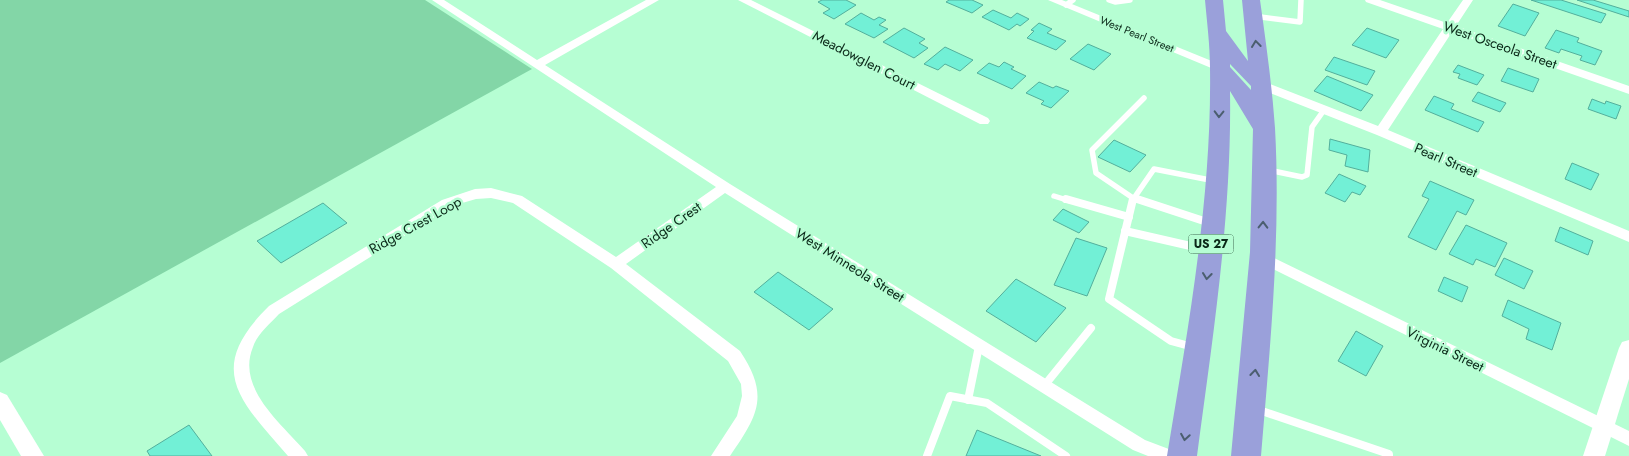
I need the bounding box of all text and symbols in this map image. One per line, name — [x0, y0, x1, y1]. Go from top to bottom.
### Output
street label: West Pearl Street — [1098, 12, 1177, 56]
street label: West Osceola Street — [1441, 16, 1560, 74]
street label: Meadowglen Court — [809, 26, 919, 95]
one-way arrow — [1251, 40, 1262, 48]
one-way arrow — [1214, 110, 1224, 118]
street label: Pearl Street — [1411, 138, 1481, 183]
street label: Ridge Crest Loop — [365, 191, 465, 259]
street label: Ridge Crest — [637, 197, 706, 253]
one-way arrow — [1258, 221, 1268, 229]
street label: West Minneola Street — [792, 223, 909, 307]
road number: US 27 — [1188, 234, 1234, 253]
one-way arrow — [1202, 272, 1213, 280]
street label: Virginia Street — [1403, 322, 1488, 377]
one-way arrow — [1249, 368, 1260, 376]
one-way arrow — [1180, 433, 1190, 441]

